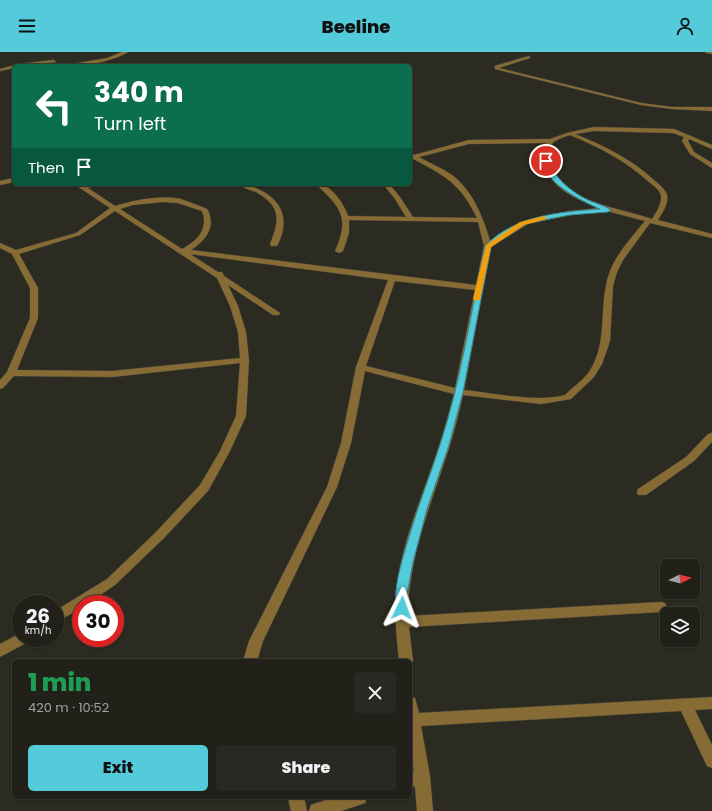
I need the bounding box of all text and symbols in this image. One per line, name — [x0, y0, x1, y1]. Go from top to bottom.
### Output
text: Beeline — [322, 14, 390, 39]
icon: menu — [16, 15, 38, 37]
icon: person — [674, 15, 696, 37]
text: 340 m — [94, 73, 184, 112]
icon: left — [28, 80, 80, 132]
text: Turn left — [94, 111, 166, 136]
pin — [529, 144, 563, 178]
icon: arrive — [535, 150, 557, 172]
icon: arrive — [73, 156, 95, 178]
text: Then — [28, 157, 65, 178]
north arrow — [660, 559, 700, 599]
map controls — [660, 559, 700, 647]
position arrow — [381, 587, 423, 629]
speed limit sign: 30 — [72, 595, 124, 647]
text: 26 — [26, 602, 50, 630]
button: layers — [660, 607, 700, 647]
text: km/h — [25, 623, 51, 638]
text: 1 min — [28, 666, 91, 699]
button: close — [354, 672, 396, 714]
text: 420 m · 10:52 — [28, 698, 109, 717]
button: Exit — [28, 745, 208, 791]
button: Share — [216, 745, 396, 791]

